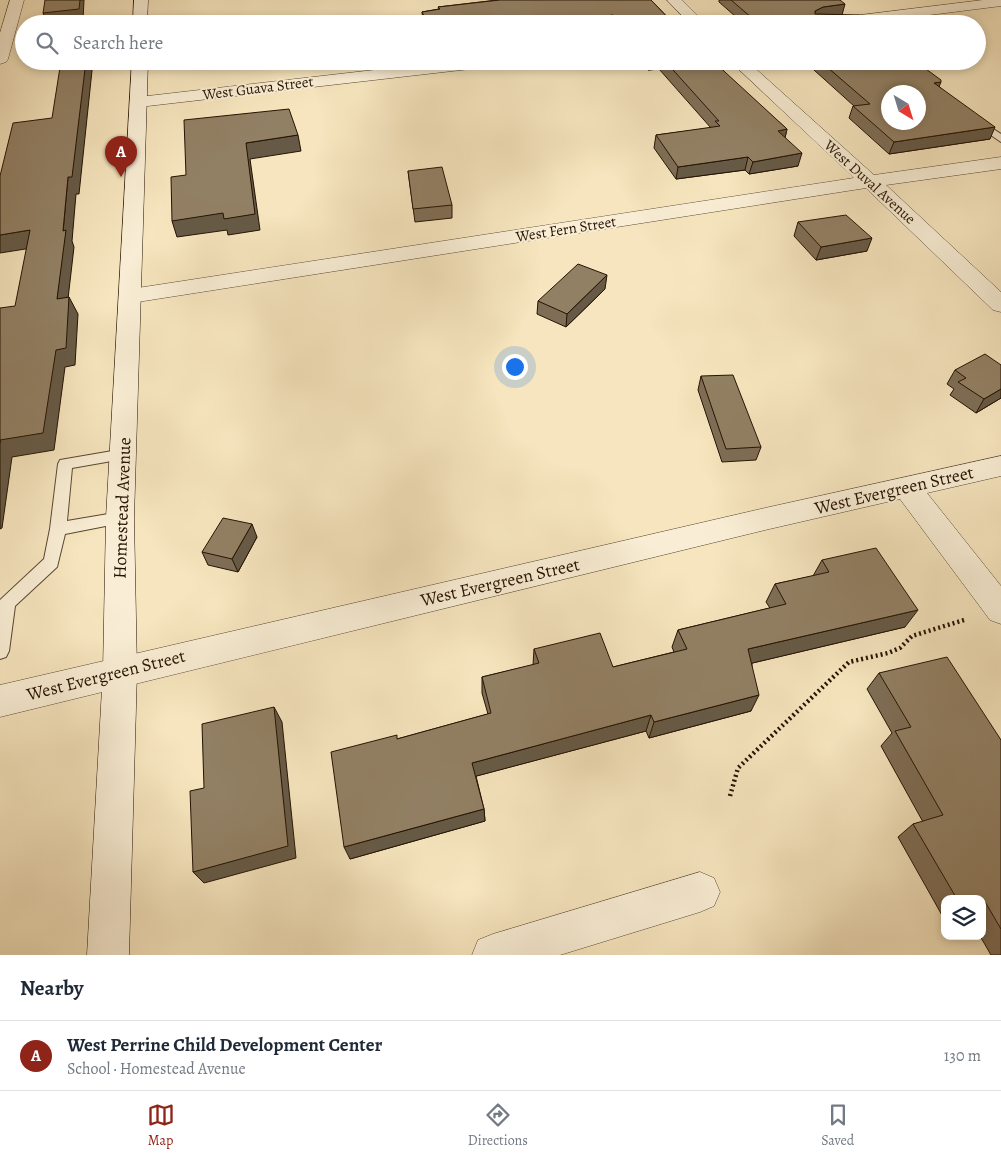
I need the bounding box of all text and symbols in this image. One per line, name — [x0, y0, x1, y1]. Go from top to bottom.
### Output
search box — [15, 15, 986, 70]
icon: search — [33, 29, 61, 57]
text: Search here — [73, 30, 163, 56]
street label: West Guava Street — [201, 71, 315, 105]
north arrow — [881, 85, 926, 130]
street label: West Duval Avenue — [819, 135, 920, 229]
pin: A — [105, 136, 137, 177]
street label: West Fern Street — [514, 211, 618, 247]
your location — [502, 354, 528, 380]
street label: Homestead Avenue — [108, 437, 136, 579]
street label: West Evergreen Street — [811, 460, 976, 520]
street label: West Evergreen Street — [417, 552, 582, 612]
street label: West Evergreen Street — [23, 644, 188, 707]
map controls — [941, 895, 986, 940]
button: layers — [941, 895, 986, 940]
text: Nearby — [20, 974, 83, 1002]
text: West Perrine Child Development Center — [67, 1032, 382, 1058]
text: A — [31, 1045, 41, 1067]
text: 130 m — [944, 1045, 981, 1067]
text: School · Homestead Avenue — [67, 1058, 246, 1080]
tab: Map — [147, 1101, 175, 1150]
tab: Directions — [468, 1101, 528, 1150]
tab: Saved — [821, 1101, 854, 1150]

